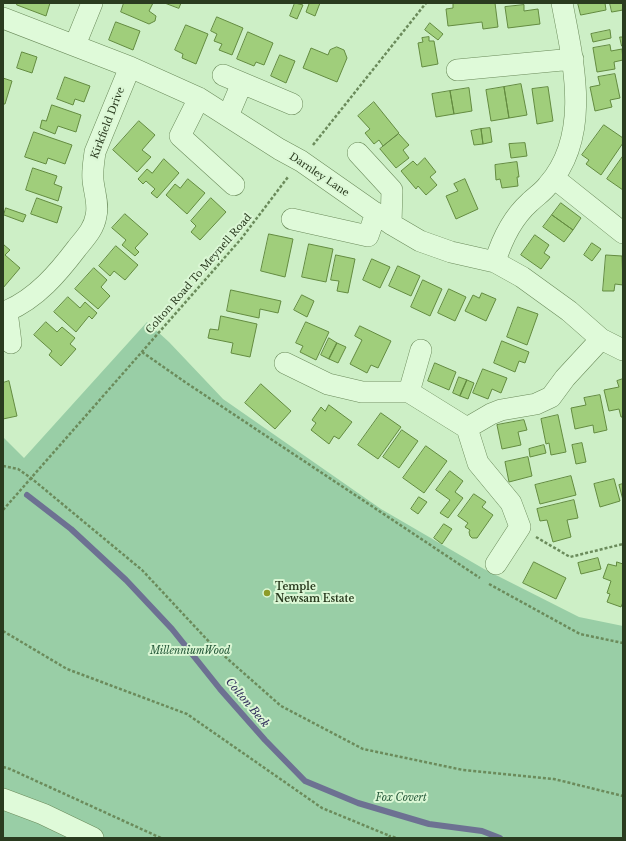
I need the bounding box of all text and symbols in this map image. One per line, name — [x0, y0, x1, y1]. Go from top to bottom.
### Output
street label: Kirkfield Drive — [89, 85, 127, 161]
street label: Darnley Lane — [287, 151, 351, 199]
street label: Colton Road To Meynell Road — [144, 212, 254, 336]
place label: Temple Newsam Estate — [275, 581, 354, 604]
marker: Temple Newsam Estate — [262, 588, 272, 598]
park label: MillenniumWood — [150, 645, 230, 657]
water label: Colton Beck — [223, 676, 271, 730]
park label: Fox Covert — [375, 792, 427, 804]

